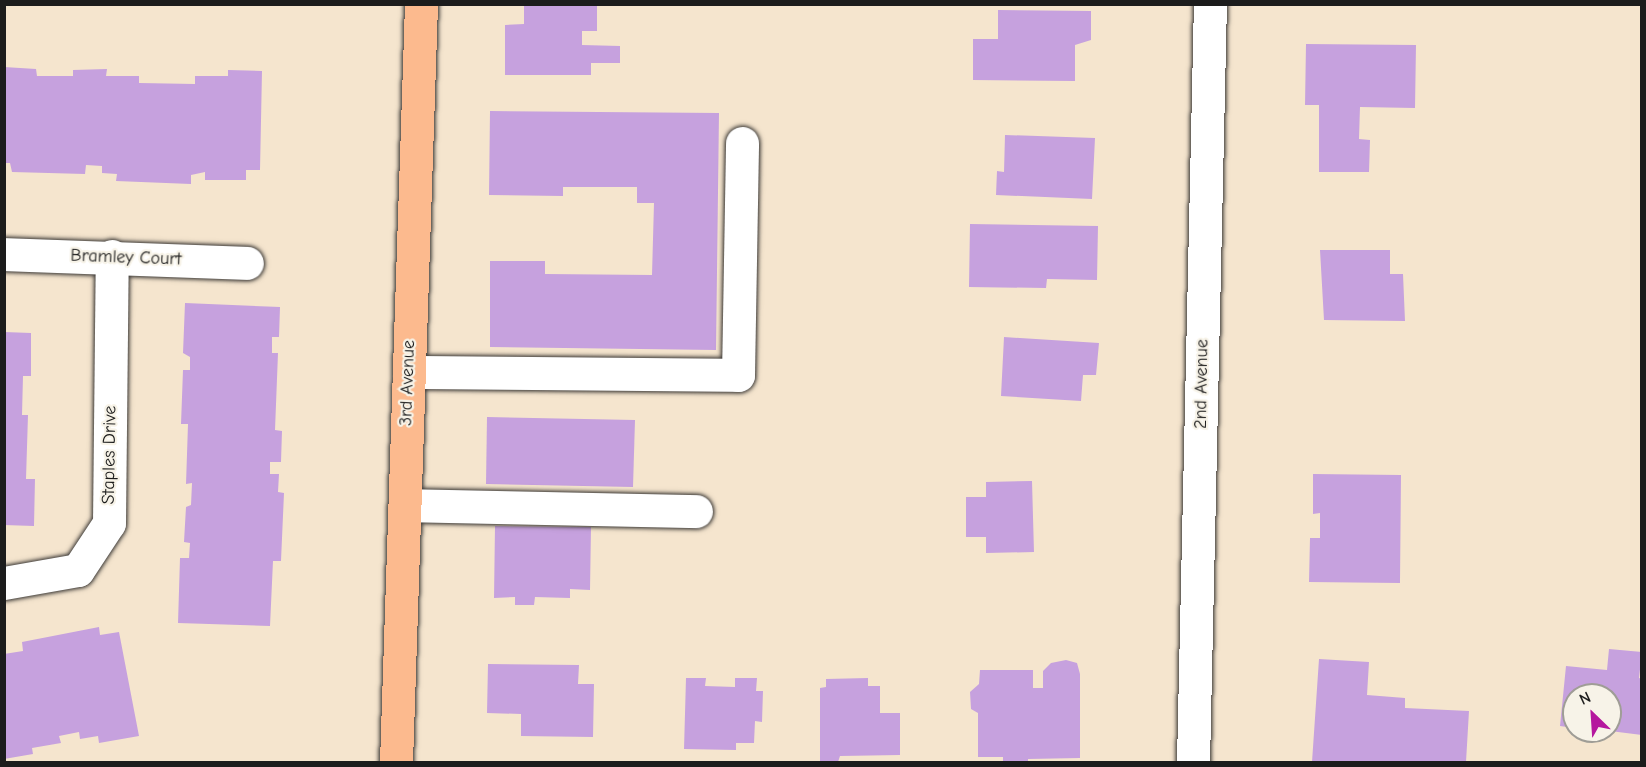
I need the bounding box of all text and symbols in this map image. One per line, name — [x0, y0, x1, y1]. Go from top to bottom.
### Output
street label: Bramley Court — [70, 245, 182, 271]
street label: 2nd Avenue — [1190, 339, 1214, 429]
street label: 3rd Avenue — [396, 340, 420, 426]
street label: Staples Drive — [98, 406, 122, 504]
north arrow — [1562, 683, 1622, 743]
text: N — [1577, 688, 1594, 709]

